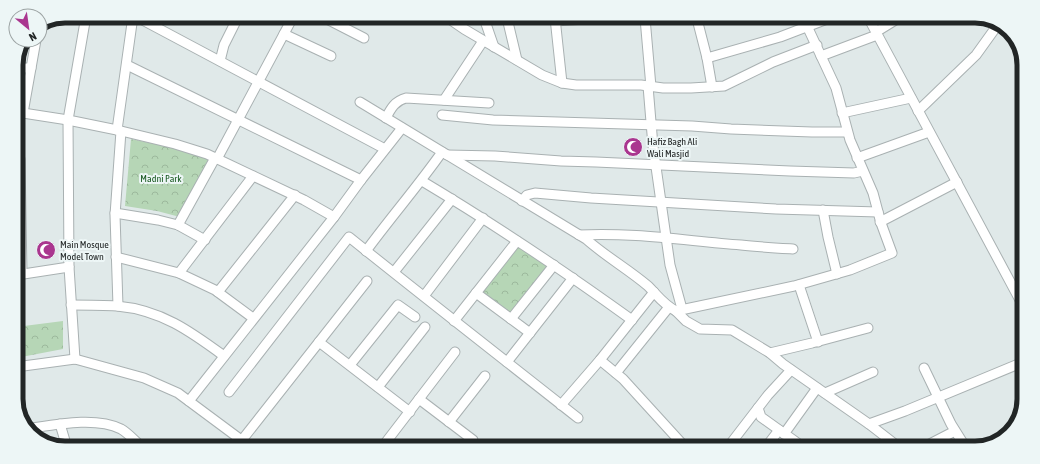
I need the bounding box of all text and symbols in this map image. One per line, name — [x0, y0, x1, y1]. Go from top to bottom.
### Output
north arrow — [8, 8, 48, 48]
text: N — [27, 30, 39, 44]
mosque icon: Hafiz Bagh Ali Wali Masjid — [622, 136, 644, 158]
place label: Hafiz Bagh Ali Wali Masjid — [647, 136, 697, 159]
park label: Madni Park — [140, 173, 182, 184]
mosque icon: Main Mosque Model Town — [35, 239, 57, 261]
place label: Main Mosque Model Town — [60, 239, 109, 262]

